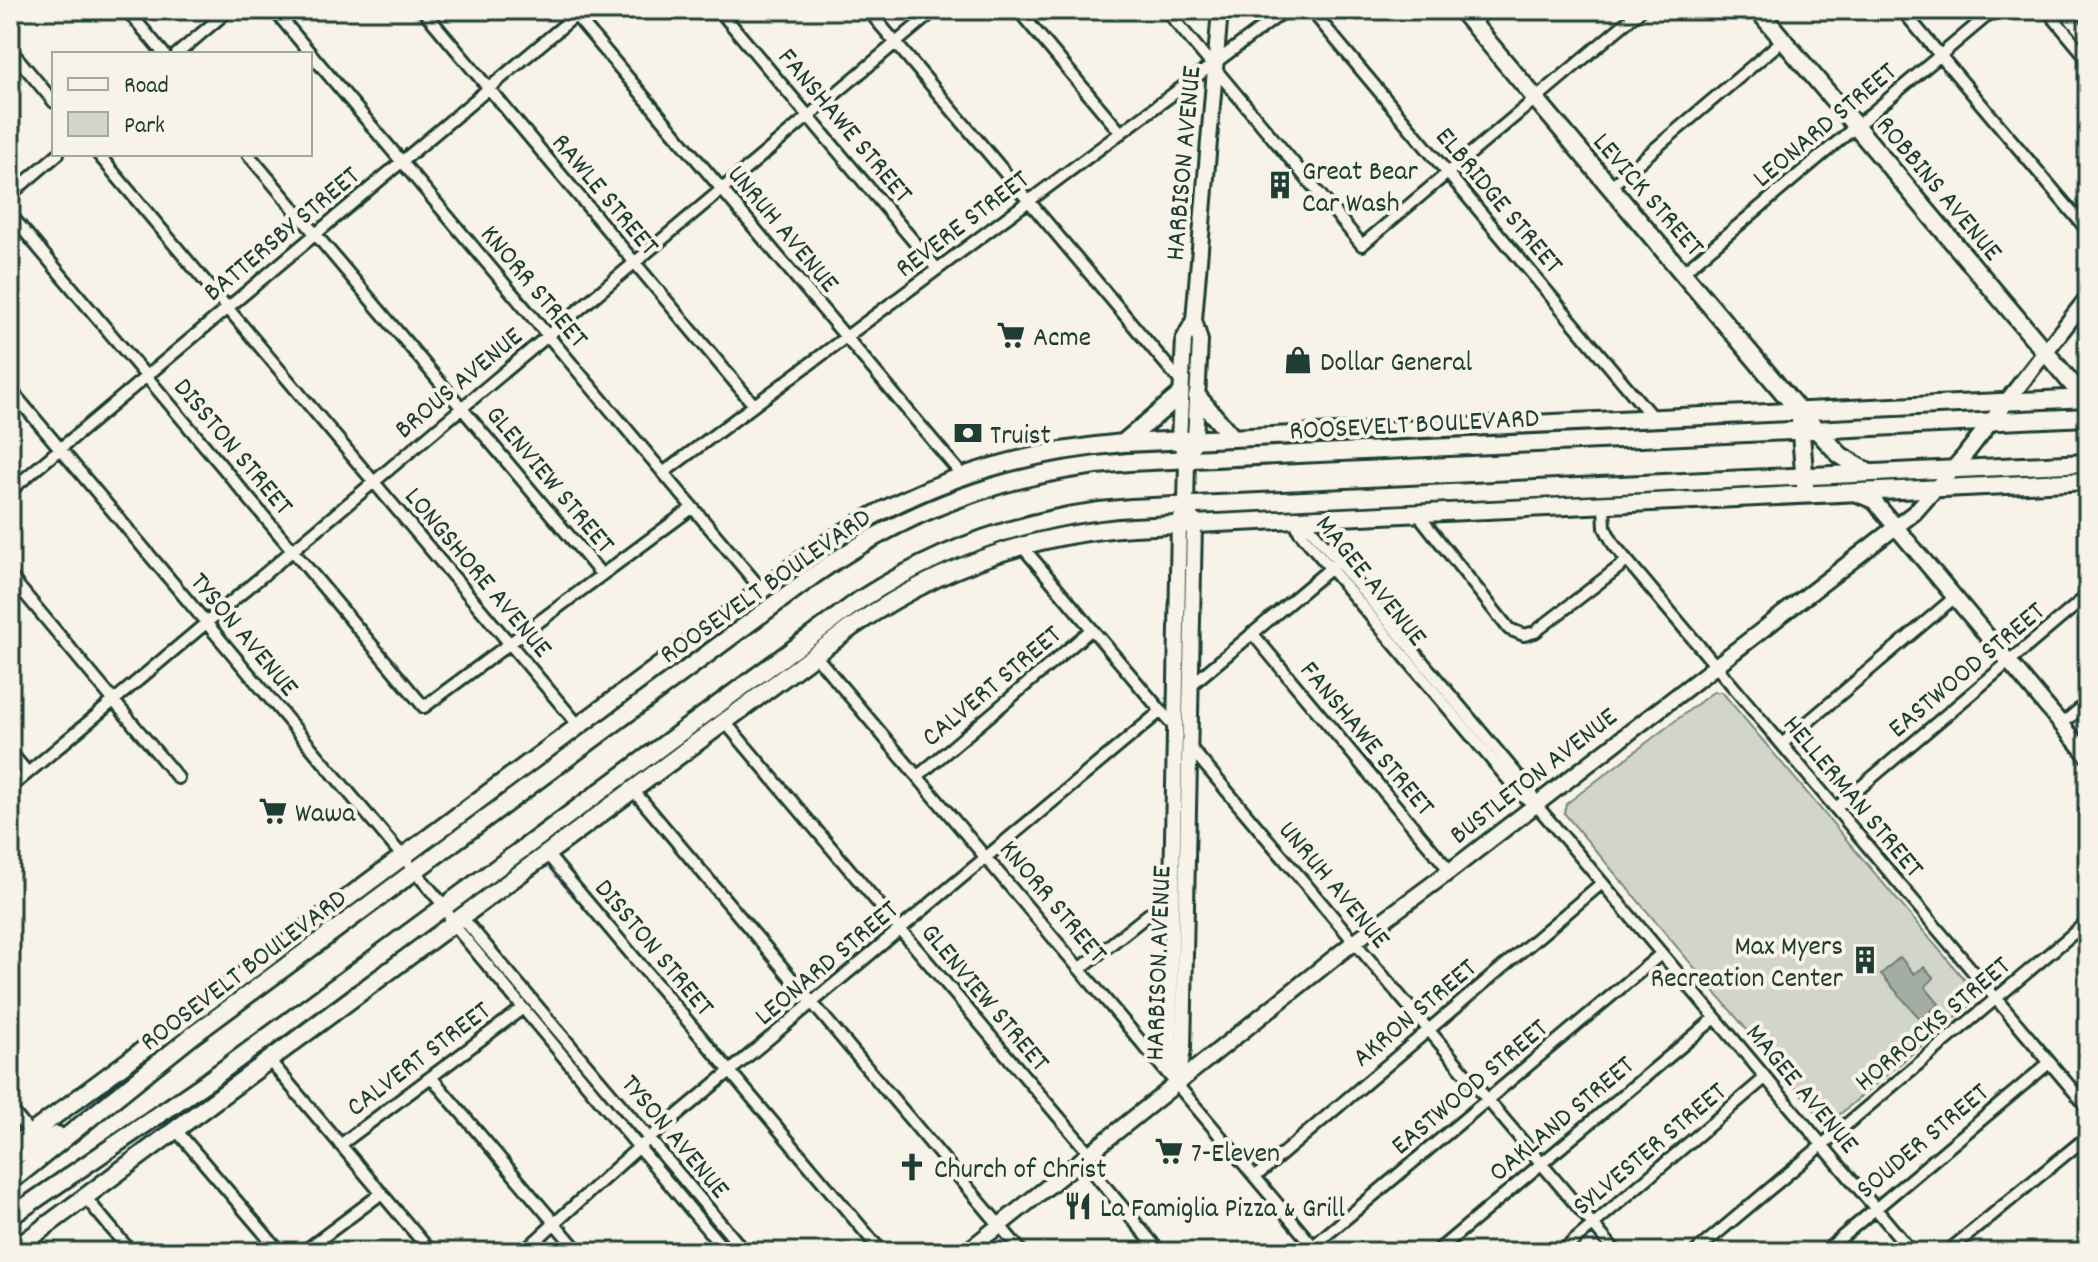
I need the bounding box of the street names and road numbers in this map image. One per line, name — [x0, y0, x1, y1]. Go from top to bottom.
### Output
street label: FANSHAWE STREET — [766, 41, 920, 214]
street label: LEONARD STREET — [1745, 54, 1907, 199]
street label: HARBISON AVENUE — [1158, 64, 1214, 263]
street label: ROBBINS AVENUE — [1864, 109, 2010, 272]
street label: ELBRIDGE STREET — [1424, 120, 1571, 285]
street label: LEVICK STREET — [1581, 125, 1712, 267]
street label: RAWLE STREET — [540, 126, 667, 266]
street label: UNRUH AVENUE — [715, 157, 847, 303]
street label: BATTERSBY STREET — [196, 158, 370, 313]
street label: REVERE STREET — [888, 162, 1040, 290]
street label: KNORR STREET — [469, 218, 596, 359]
street label: BROUS AVENUE — [387, 319, 533, 451]
street label: DISSTON STREET — [161, 371, 301, 526]
street label: GLENVIEW STREET — [474, 398, 622, 564]
street label: ROOSEVELT BOULEVARD — [1288, 400, 1540, 454]
street label: LONGSHORE AVENUE — [393, 480, 560, 669]
street label: ROOSEVELT BOULEVARD — [653, 500, 881, 676]
street label: MAGEE AVENUE — [1303, 508, 1435, 657]
street label: TYSON AVENUE — [178, 565, 306, 707]
street label: EASTWOOD STREET — [1881, 594, 2056, 750]
street label: CALVERT STREET — [915, 617, 1072, 758]
street label: FANSHAWE STREET — [1288, 654, 1442, 827]
street label: BUSTLETON AVENUE — [1443, 699, 1628, 856]
street label: HELLERMAN STREET — [1771, 708, 1931, 888]
street label: UNRUH AVENUE — [1266, 813, 1398, 959]
street label: KNORR STREET — [988, 833, 1115, 974]
street label: HARBISON AVENUE — [1138, 865, 1184, 1062]
street label: DISSTON STREET — [582, 872, 722, 1027]
street label: ROOSEVELT BOULEVARD — [133, 881, 357, 1063]
street label: LEONARD STREET — [747, 892, 909, 1037]
street label: GLENVIEW STREET — [909, 916, 1057, 1082]
street label: HORROCKS STREET — [1847, 948, 2021, 1103]
street label: AKRON STREET — [1345, 951, 1487, 1079]
street label: CALVERT STREET — [339, 993, 501, 1129]
street label: EASTWOOD STREET — [1384, 1011, 1559, 1167]
street label: MAGEE AVENUE — [1734, 1016, 1867, 1164]
street label: OAKLAND STREET — [1482, 1048, 1645, 1194]
street label: TYSON AVENUE — [609, 1067, 737, 1209]
street label: SYLVESTER STREET — [1565, 1074, 1737, 1227]
street label: SOUDER STREET — [1849, 1075, 1999, 1211]

